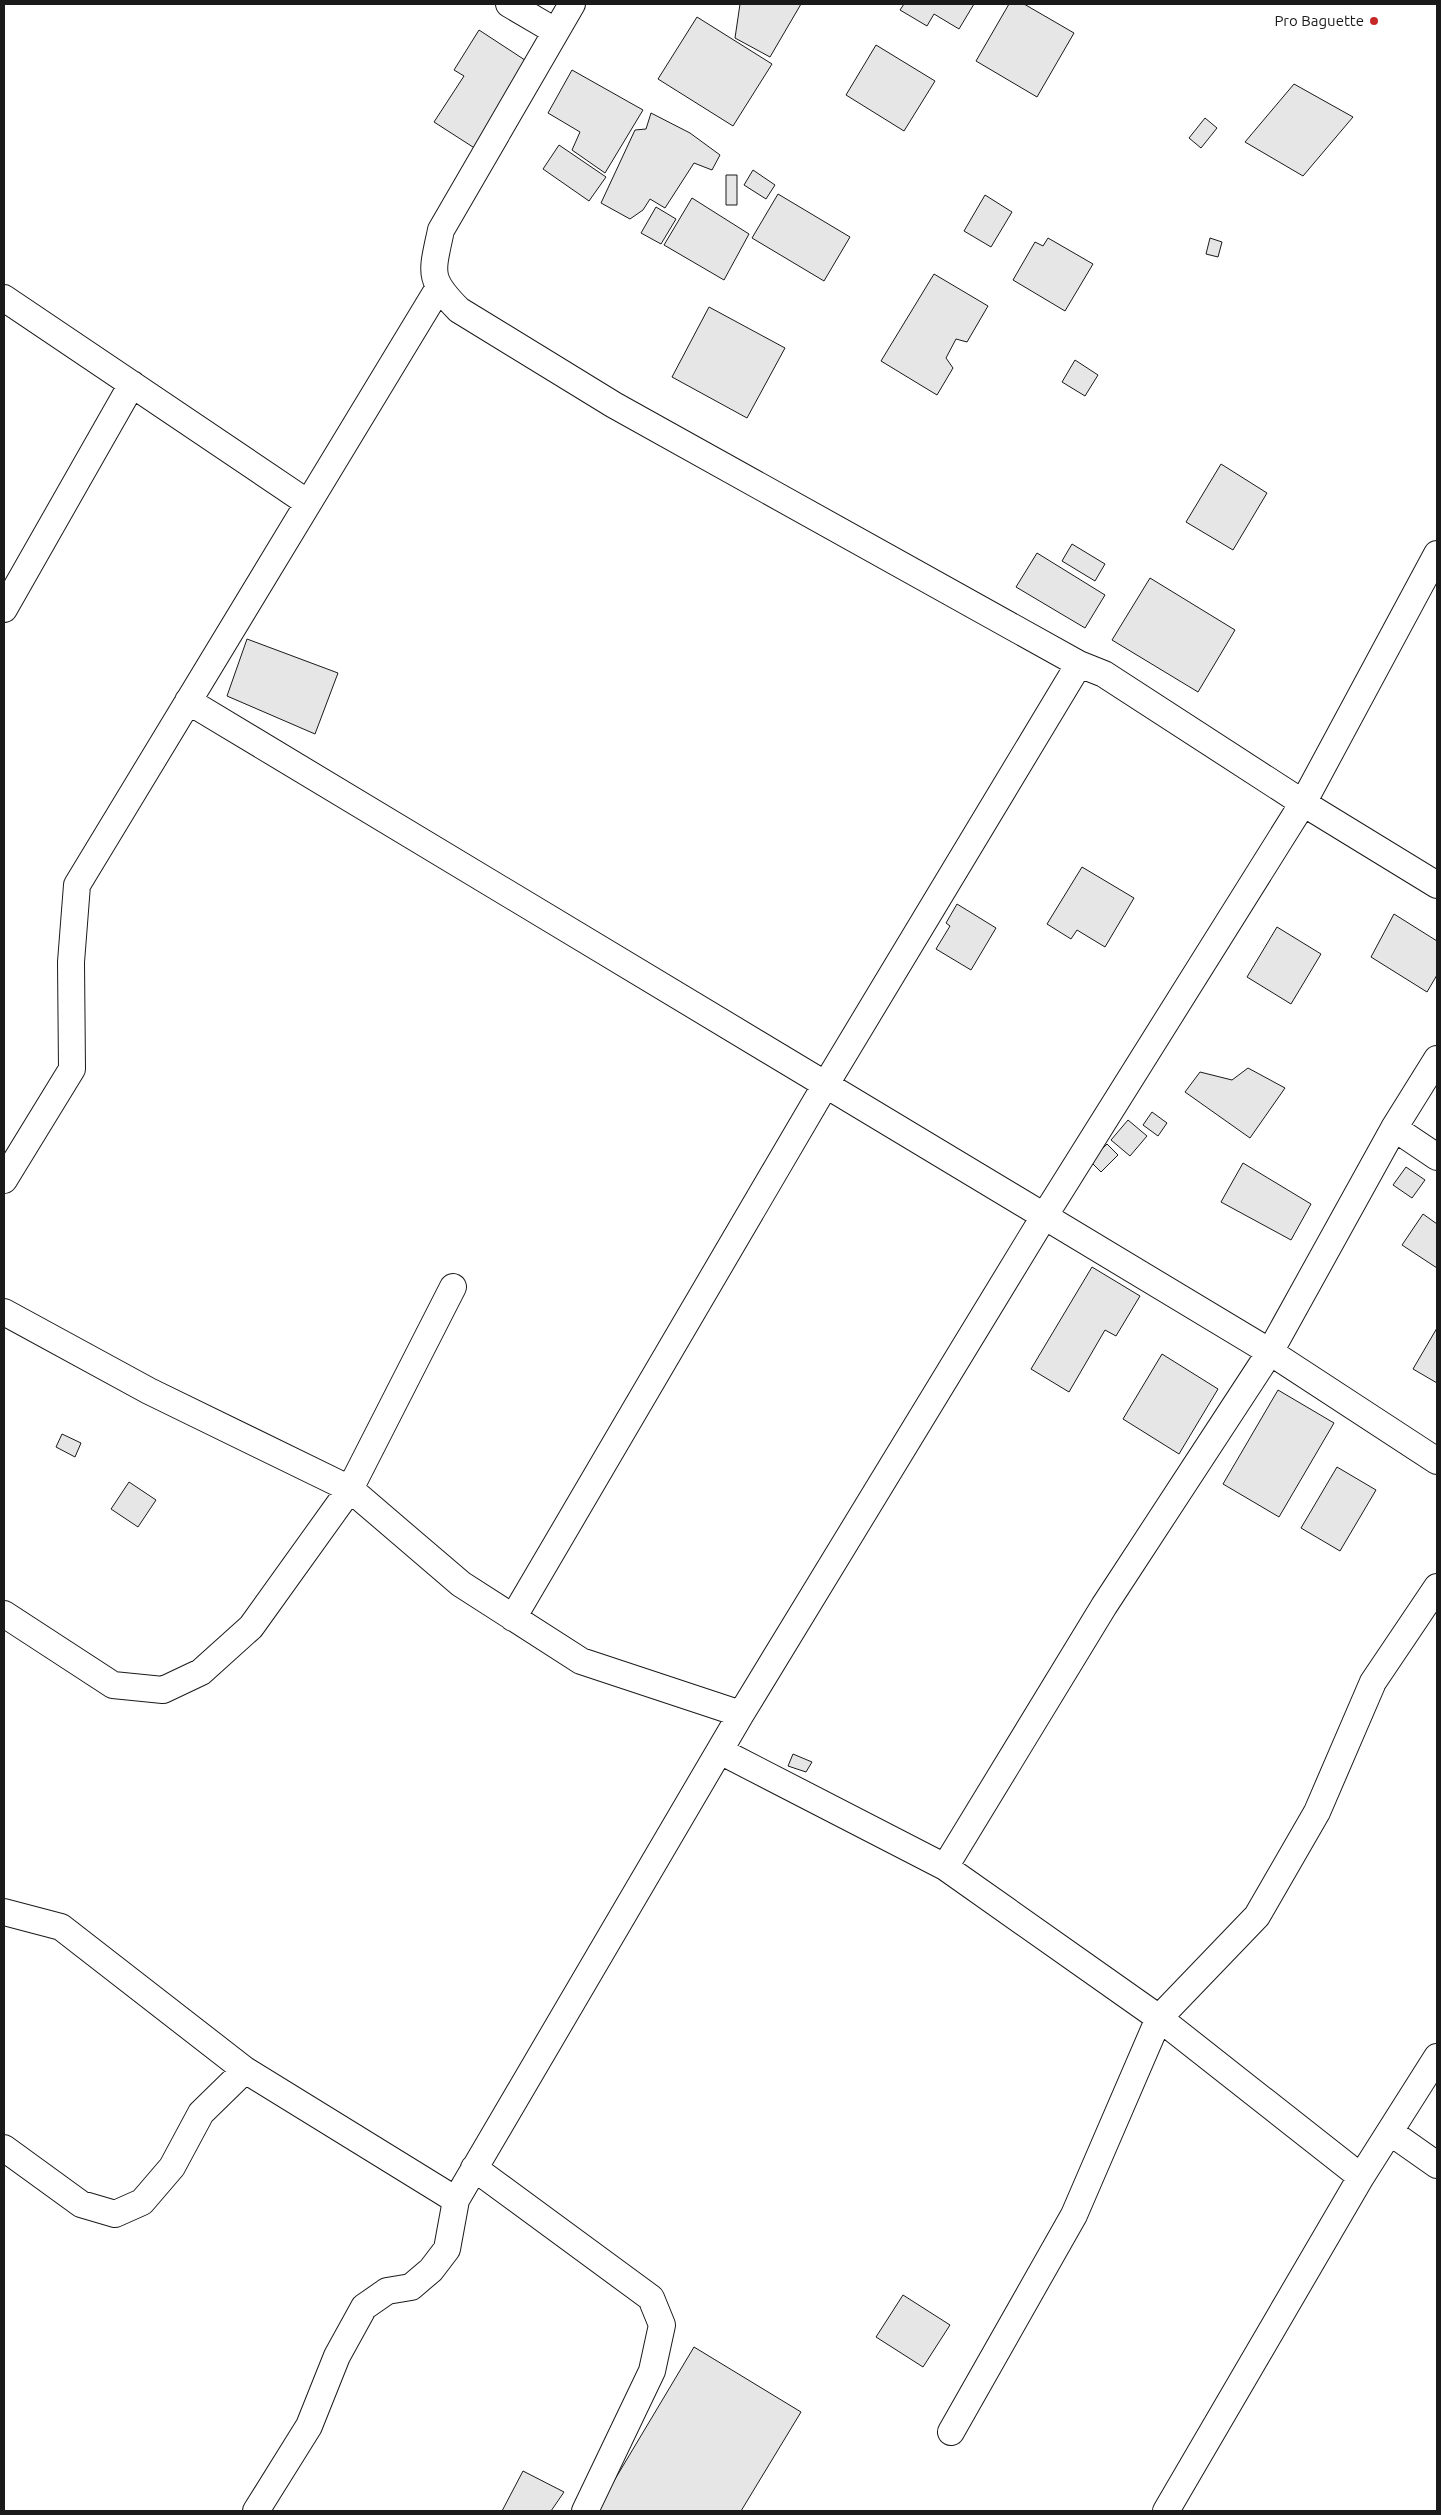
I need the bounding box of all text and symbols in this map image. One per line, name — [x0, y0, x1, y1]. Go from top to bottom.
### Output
place label: Pro Baguette — [1274, 12, 1364, 29]
marker: Pro Baguette — [1368, 15, 1380, 27]

